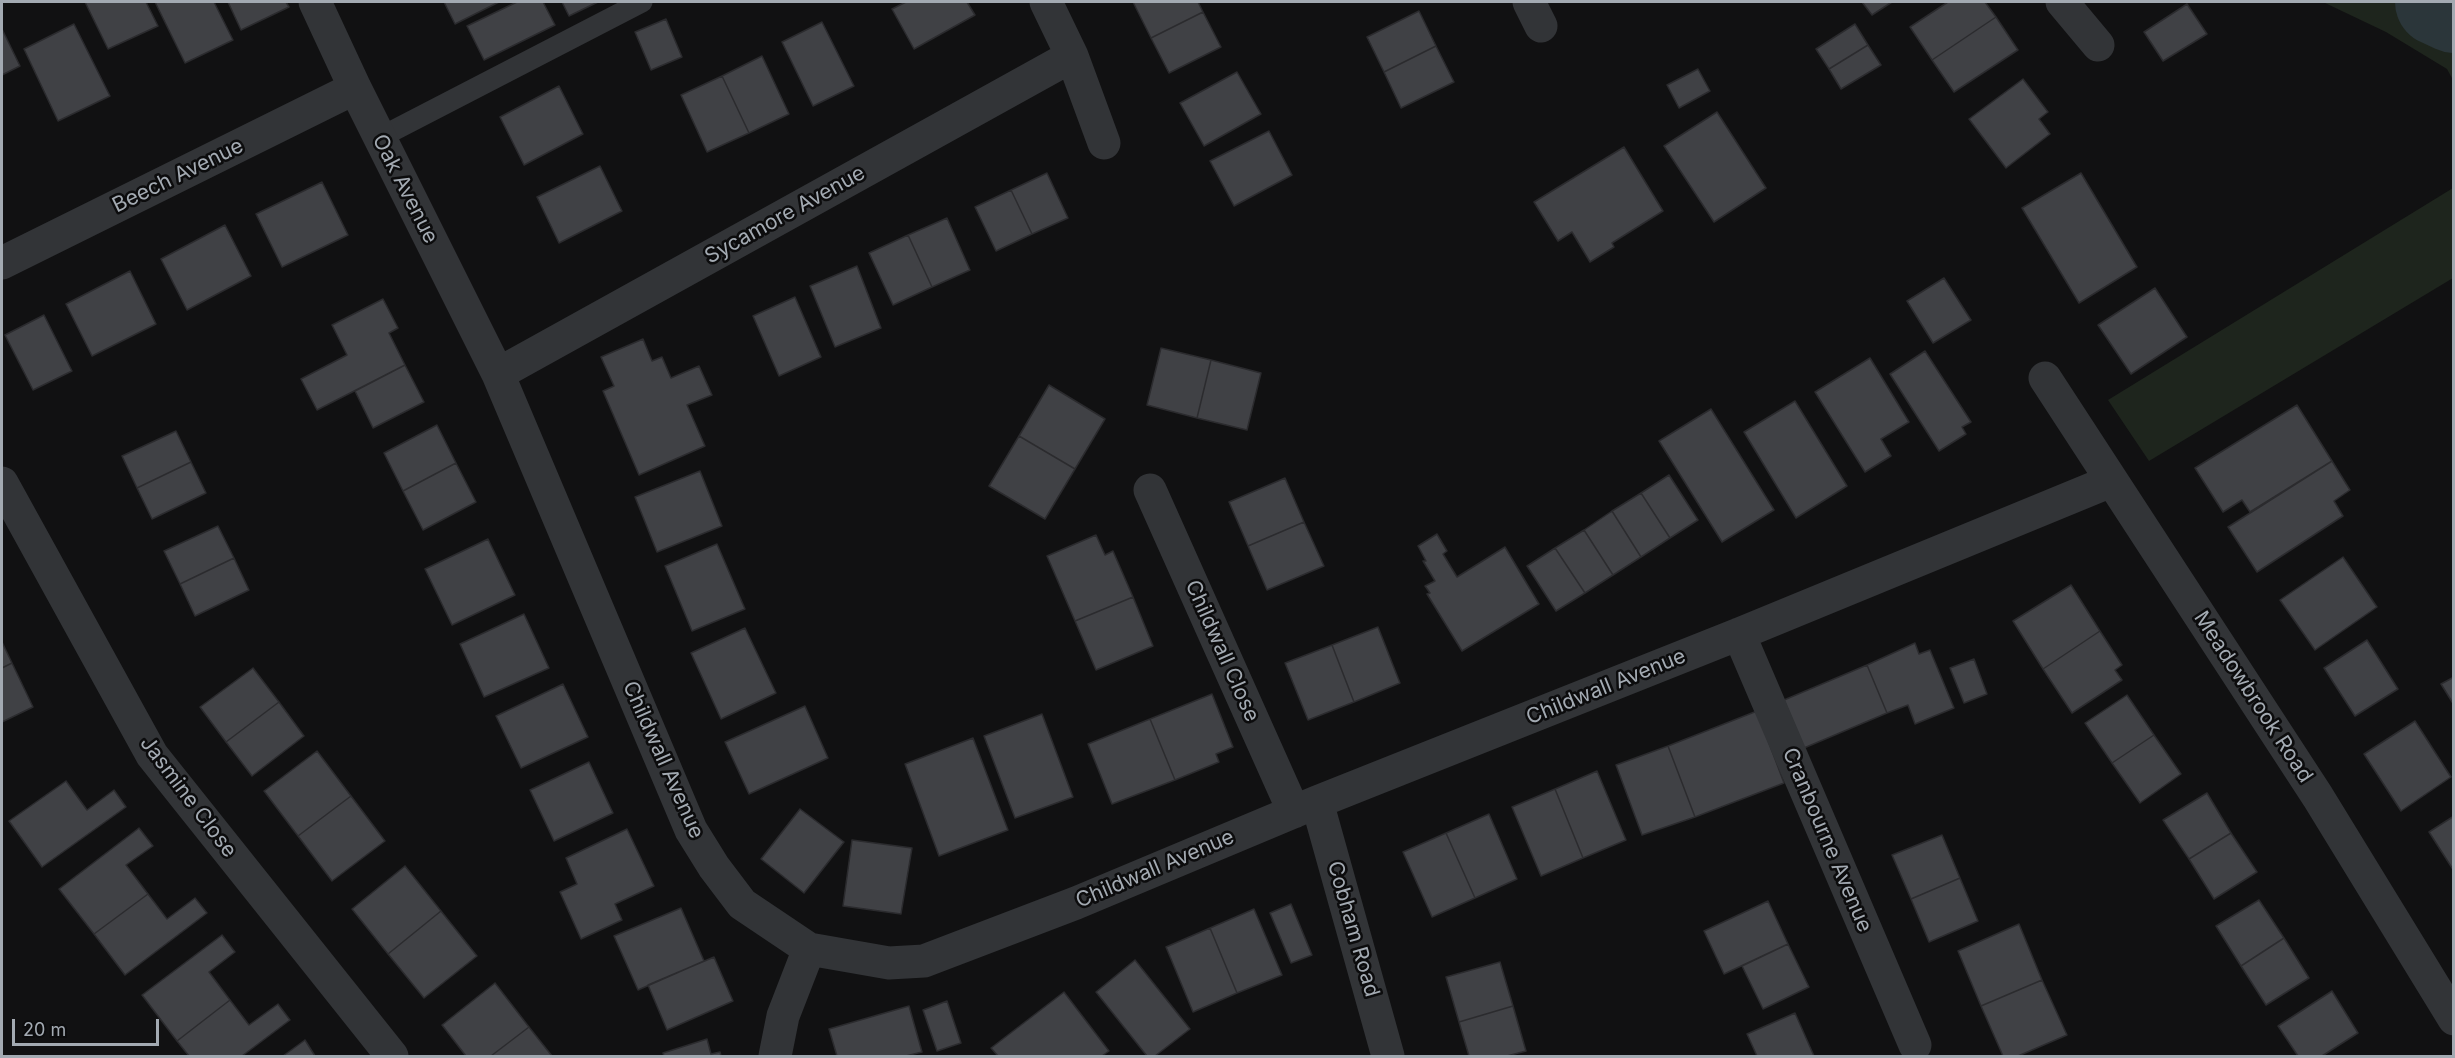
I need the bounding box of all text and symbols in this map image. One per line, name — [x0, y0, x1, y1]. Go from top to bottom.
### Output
street label: Oak Avenue — [367, 130, 443, 248]
street label: Beech Avenue — [109, 133, 247, 219]
street label: Sycamore Avenue — [700, 161, 870, 269]
street label: Childwall Close — [1180, 576, 1264, 726]
street label: Meadowbrook Road — [2188, 607, 2318, 787]
street label: Childwall Avenue — [1523, 644, 1689, 730]
street label: Childwall Avenue — [617, 677, 709, 843]
street label: Jasmine Close — [134, 731, 242, 863]
street label: Cranbourne Avenue — [1777, 744, 1877, 936]
street label: Childwall Avenue — [1072, 824, 1238, 914]
street label: Cobham Road — [1322, 858, 1384, 1000]
scale bar — [15, 1007, 162, 1045]
text: 20 m — [23, 1019, 66, 1040]

